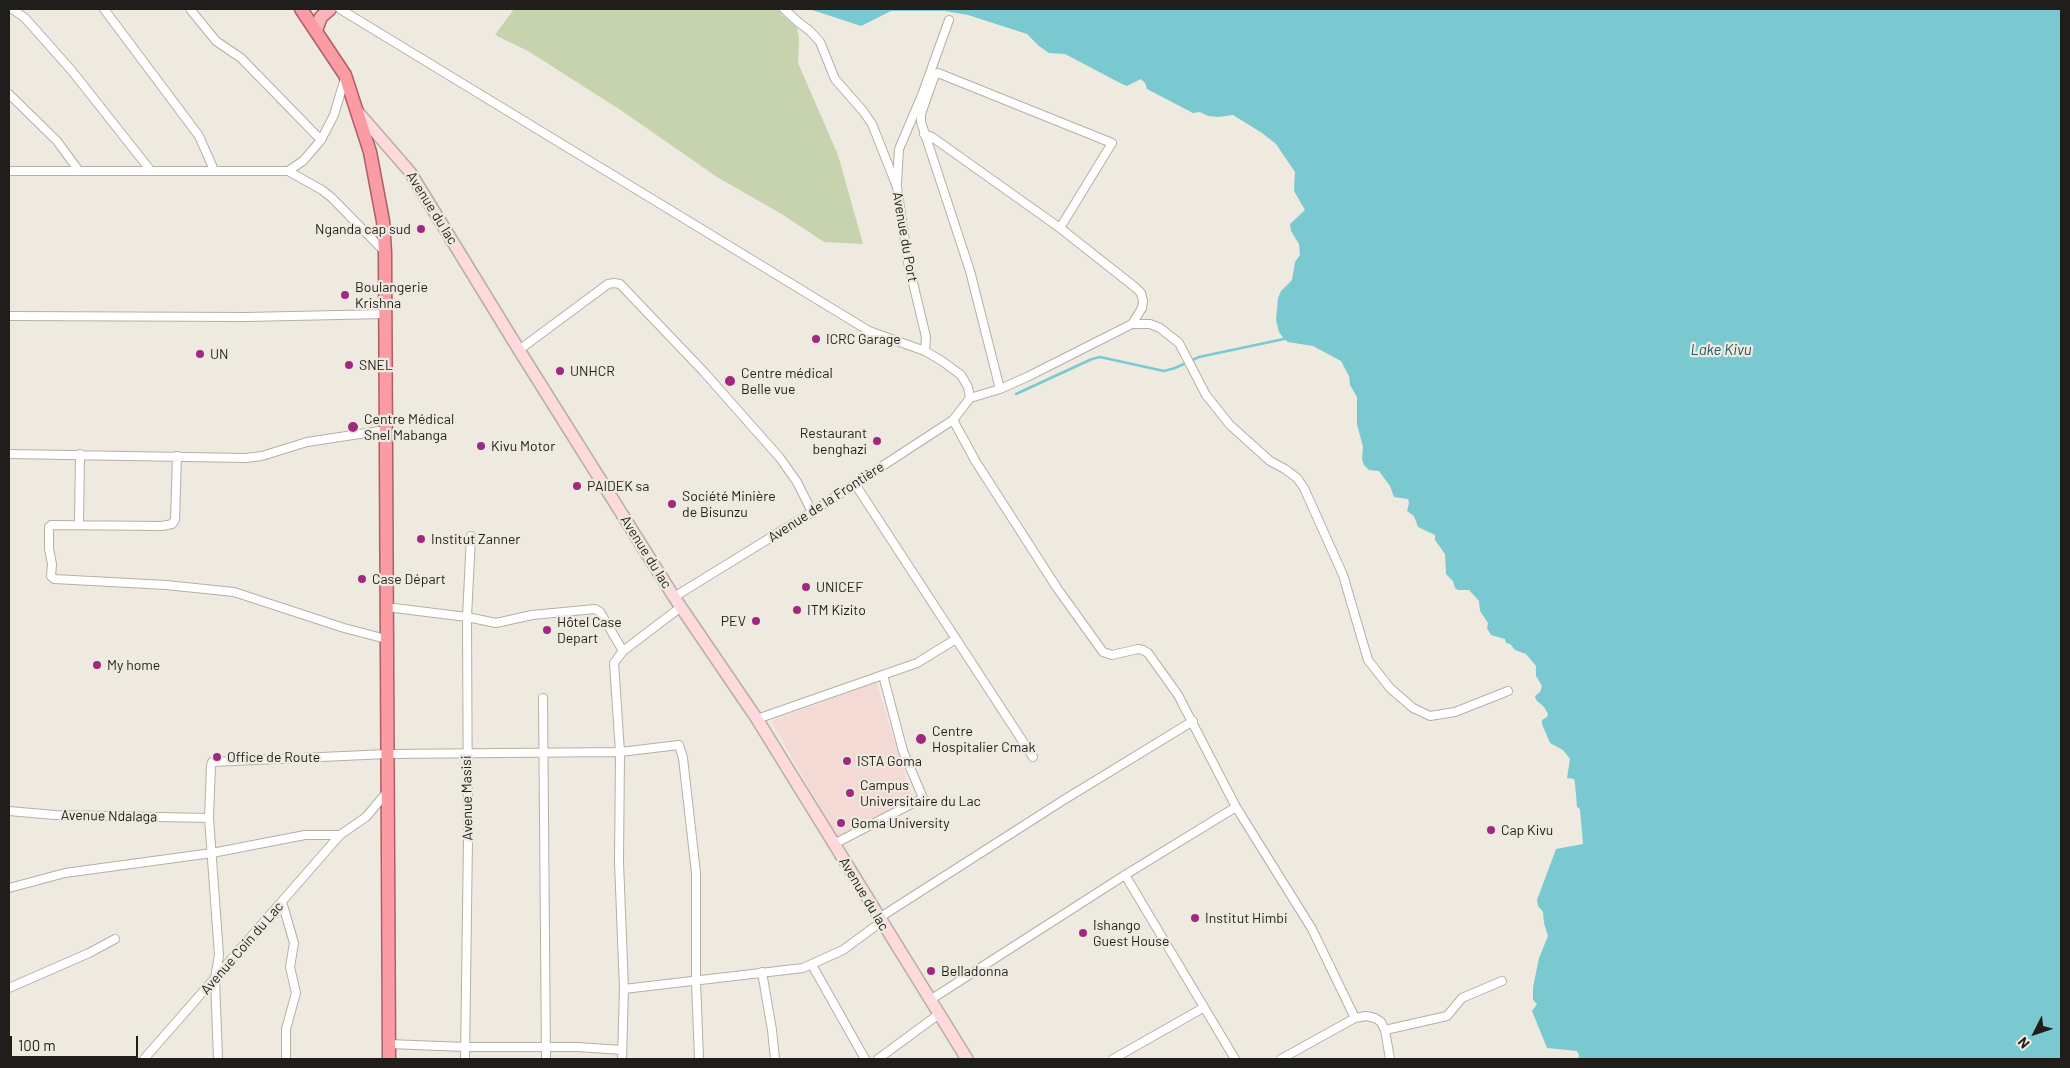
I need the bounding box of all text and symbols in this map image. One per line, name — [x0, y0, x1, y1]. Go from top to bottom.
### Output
street label: Avenue du lac — [403, 168, 461, 248]
street label: Avenue du Port — [889, 191, 921, 283]
place label: Nganda cap sud — [315, 221, 411, 237]
marker: Nganda cap sud — [415, 223, 427, 235]
place label: Boulangerie Krishna — [355, 279, 428, 312]
marker: Boulangerie Krishna — [339, 289, 351, 301]
place label: ICRC Garage — [826, 331, 901, 347]
marker: ICRC Garage — [810, 333, 822, 345]
water label: Lake Kivu — [1690, 341, 1752, 359]
place label: UN — [210, 346, 229, 362]
marker: UN — [194, 348, 206, 360]
place label: SNEL — [359, 357, 393, 373]
marker: SNEL — [343, 359, 355, 371]
place label: UNHCR — [570, 363, 615, 379]
marker: UNHCR — [554, 365, 566, 377]
place label: Centre médical Belle vue — [741, 365, 833, 398]
marker: Centre médical Belle vue — [723, 374, 737, 388]
place label: Centre Médical Snel Mabanga — [364, 411, 454, 444]
marker: Centre Médical Snel Mabanga — [346, 420, 360, 434]
place label: Restaurant benghazi — [800, 425, 867, 458]
marker: Restaurant benghazi — [871, 435, 883, 447]
place label: Kivu Motor — [491, 438, 555, 454]
marker: Kivu Motor — [475, 440, 487, 452]
street label: Avenue de la Frontière — [765, 458, 887, 546]
place label: PAIDEK sa — [587, 478, 649, 494]
marker: PAIDEK sa — [571, 480, 583, 492]
place label: Société Minière de Bisunzu — [682, 488, 776, 520]
marker: Société Minière de Bisunzu — [666, 498, 678, 510]
street label: Avenue du lac — [617, 512, 675, 592]
place label: Institut Zanner — [431, 531, 520, 547]
marker: Institut Zanner — [415, 533, 427, 545]
place label: Case Départ — [372, 571, 446, 587]
marker: Case Départ — [356, 573, 368, 585]
place label: UNICEF — [816, 579, 863, 595]
marker: UNICEF — [800, 581, 812, 593]
place label: ITM Kizito — [807, 602, 866, 618]
marker: ITM Kizito — [791, 604, 803, 616]
place label: PEV — [721, 613, 746, 629]
place label: Hôtel Case Depart — [557, 614, 622, 646]
marker: PEV — [750, 615, 762, 627]
marker: Hôtel Case Depart — [541, 624, 553, 636]
place label: My home — [107, 657, 160, 673]
marker: My home — [91, 659, 103, 671]
place label: Centre Hospitalier Cmak — [932, 723, 1035, 756]
marker: Centre Hospitalier Cmak — [914, 732, 928, 746]
place label: Office de Route — [227, 749, 320, 765]
marker: Office de Route — [211, 751, 223, 763]
place label: ISTA Goma — [857, 753, 922, 769]
street label: Avenue Masisi — [458, 755, 476, 841]
marker: ISTA Goma — [841, 755, 853, 767]
place label: Campus Universitaire du Lac — [860, 777, 981, 810]
marker: Campus Universitaire du Lac — [844, 787, 856, 799]
street label: Avenue Ndalaga — [61, 807, 157, 825]
place label: Goma University — [851, 815, 950, 831]
marker: Goma University — [835, 817, 847, 829]
place label: Cap Kivu — [1501, 822, 1553, 838]
marker: Cap Kivu — [1485, 824, 1497, 836]
street label: Avenue du lac — [835, 854, 893, 934]
street label: Avenue Coin du Lac — [197, 898, 287, 998]
place label: Institut Himbi — [1205, 910, 1288, 926]
marker: Institut Himbi — [1189, 912, 1201, 924]
place label: Ishango Guest House — [1093, 917, 1170, 950]
marker: Ishango Guest House — [1077, 927, 1089, 939]
place label: Belladonna — [941, 963, 1008, 979]
marker: Belladonna — [925, 965, 937, 977]
north arrow — [2010, 1008, 2060, 1058]
scale bar — [12, 1026, 140, 1058]
text: N — [2014, 1034, 2033, 1052]
text: 100 m — [18, 1036, 56, 1054]

